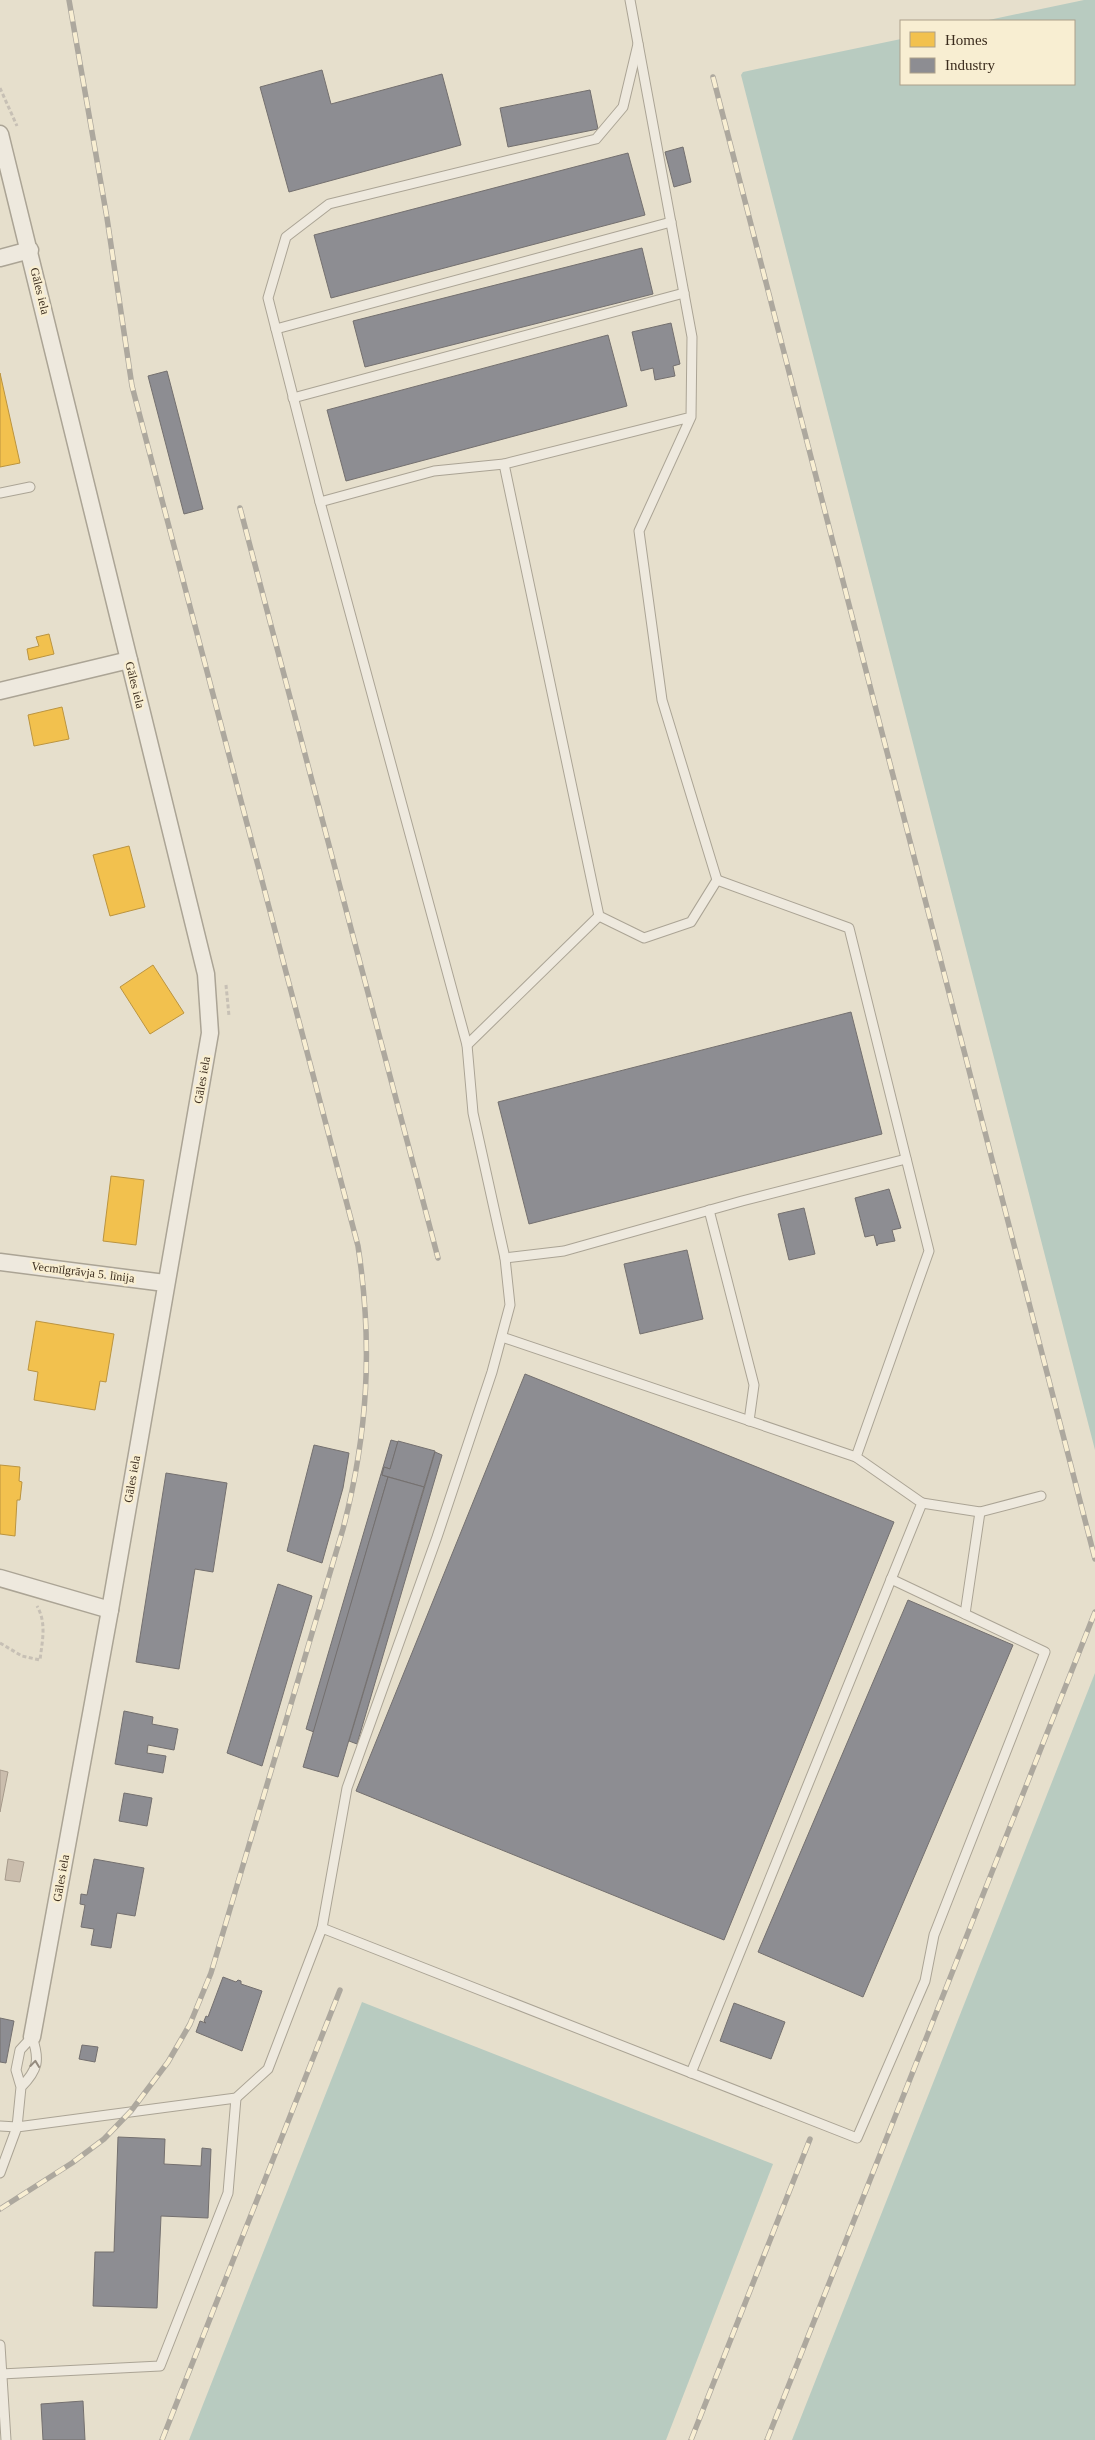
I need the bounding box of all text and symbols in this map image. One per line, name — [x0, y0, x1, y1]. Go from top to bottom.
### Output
legend — [900, 20, 1075, 85]
text: Homes — [945, 32, 988, 48]
text: Industry — [945, 57, 995, 73]
street label: Gāles iela — [27, 266, 53, 316]
street label: Gāles iela — [122, 660, 148, 710]
street label: Gāles iela — [191, 1055, 213, 1105]
street label: Vecmīlgrāvja 5. līnija — [31, 1259, 136, 1285]
street label: Gāles iela — [121, 1454, 143, 1504]
street label: Gāles iela — [50, 1853, 72, 1903]
one-way arrow — [29, 2060, 40, 2068]

